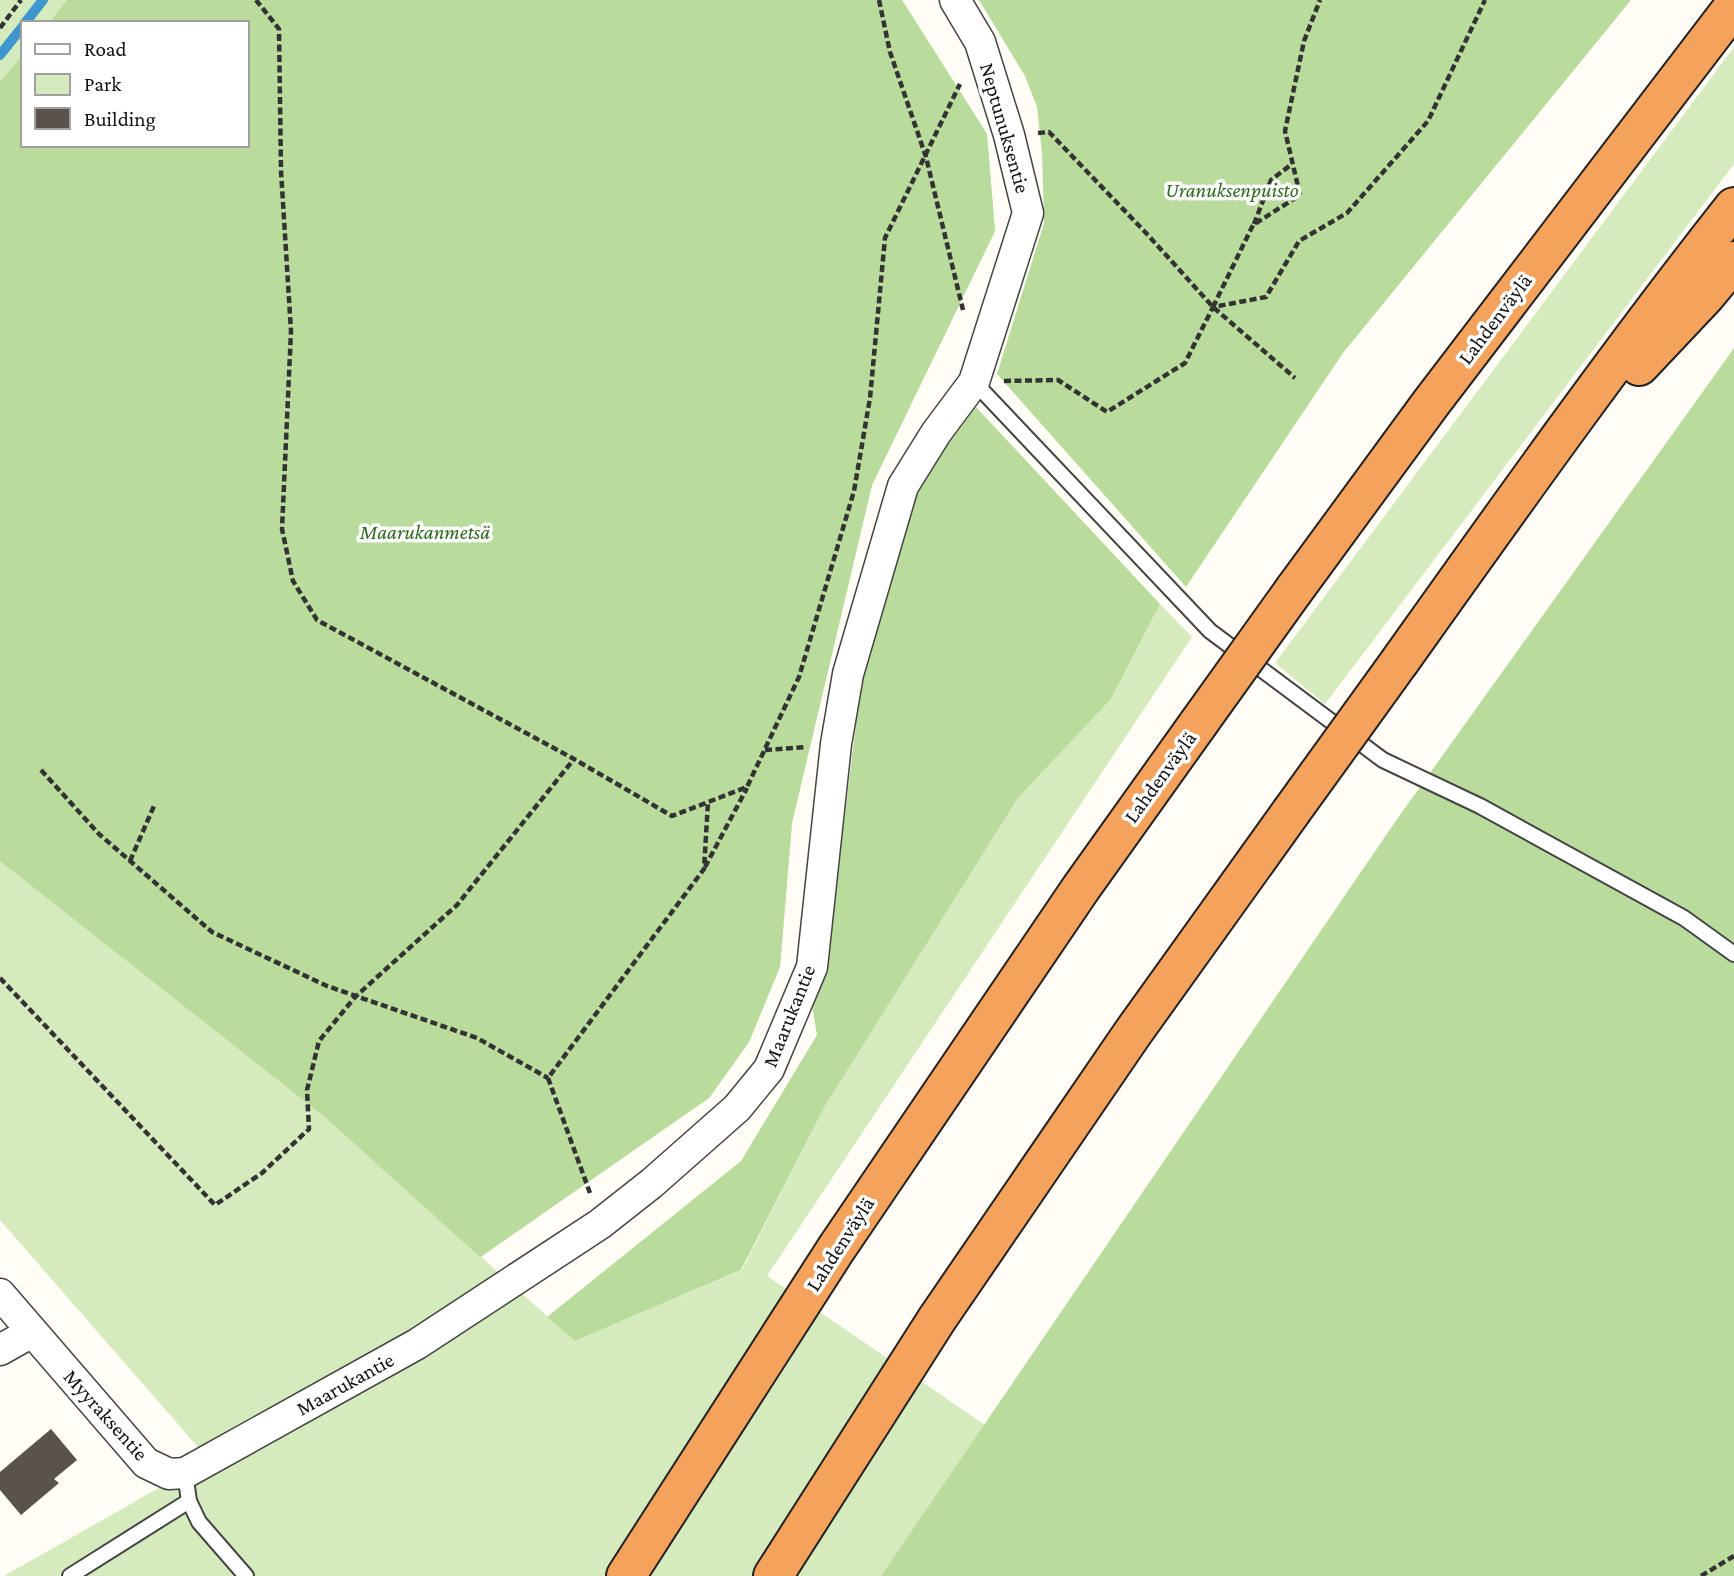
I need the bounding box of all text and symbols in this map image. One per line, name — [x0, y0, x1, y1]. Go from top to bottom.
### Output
legend — [21, 21, 248, 147]
text: Road — [84, 37, 127, 61]
street label: Neptunuksentie — [975, 60, 1035, 196]
text: Park — [84, 72, 121, 96]
text: Building — [84, 107, 156, 131]
park label: Uranuksenpuisto — [1165, 178, 1299, 202]
street label: Lahdenväylä — [1453, 269, 1537, 369]
park label: Maarukanmetsä — [359, 520, 490, 544]
street label: Lahdenväylä — [1119, 726, 1201, 827]
street label: Maarukantie — [758, 961, 820, 1071]
street label: Lahdenväylä — [801, 1192, 879, 1295]
street label: Maarukantie — [292, 1347, 398, 1421]
street label: Myyraksentie — [59, 1365, 153, 1465]

